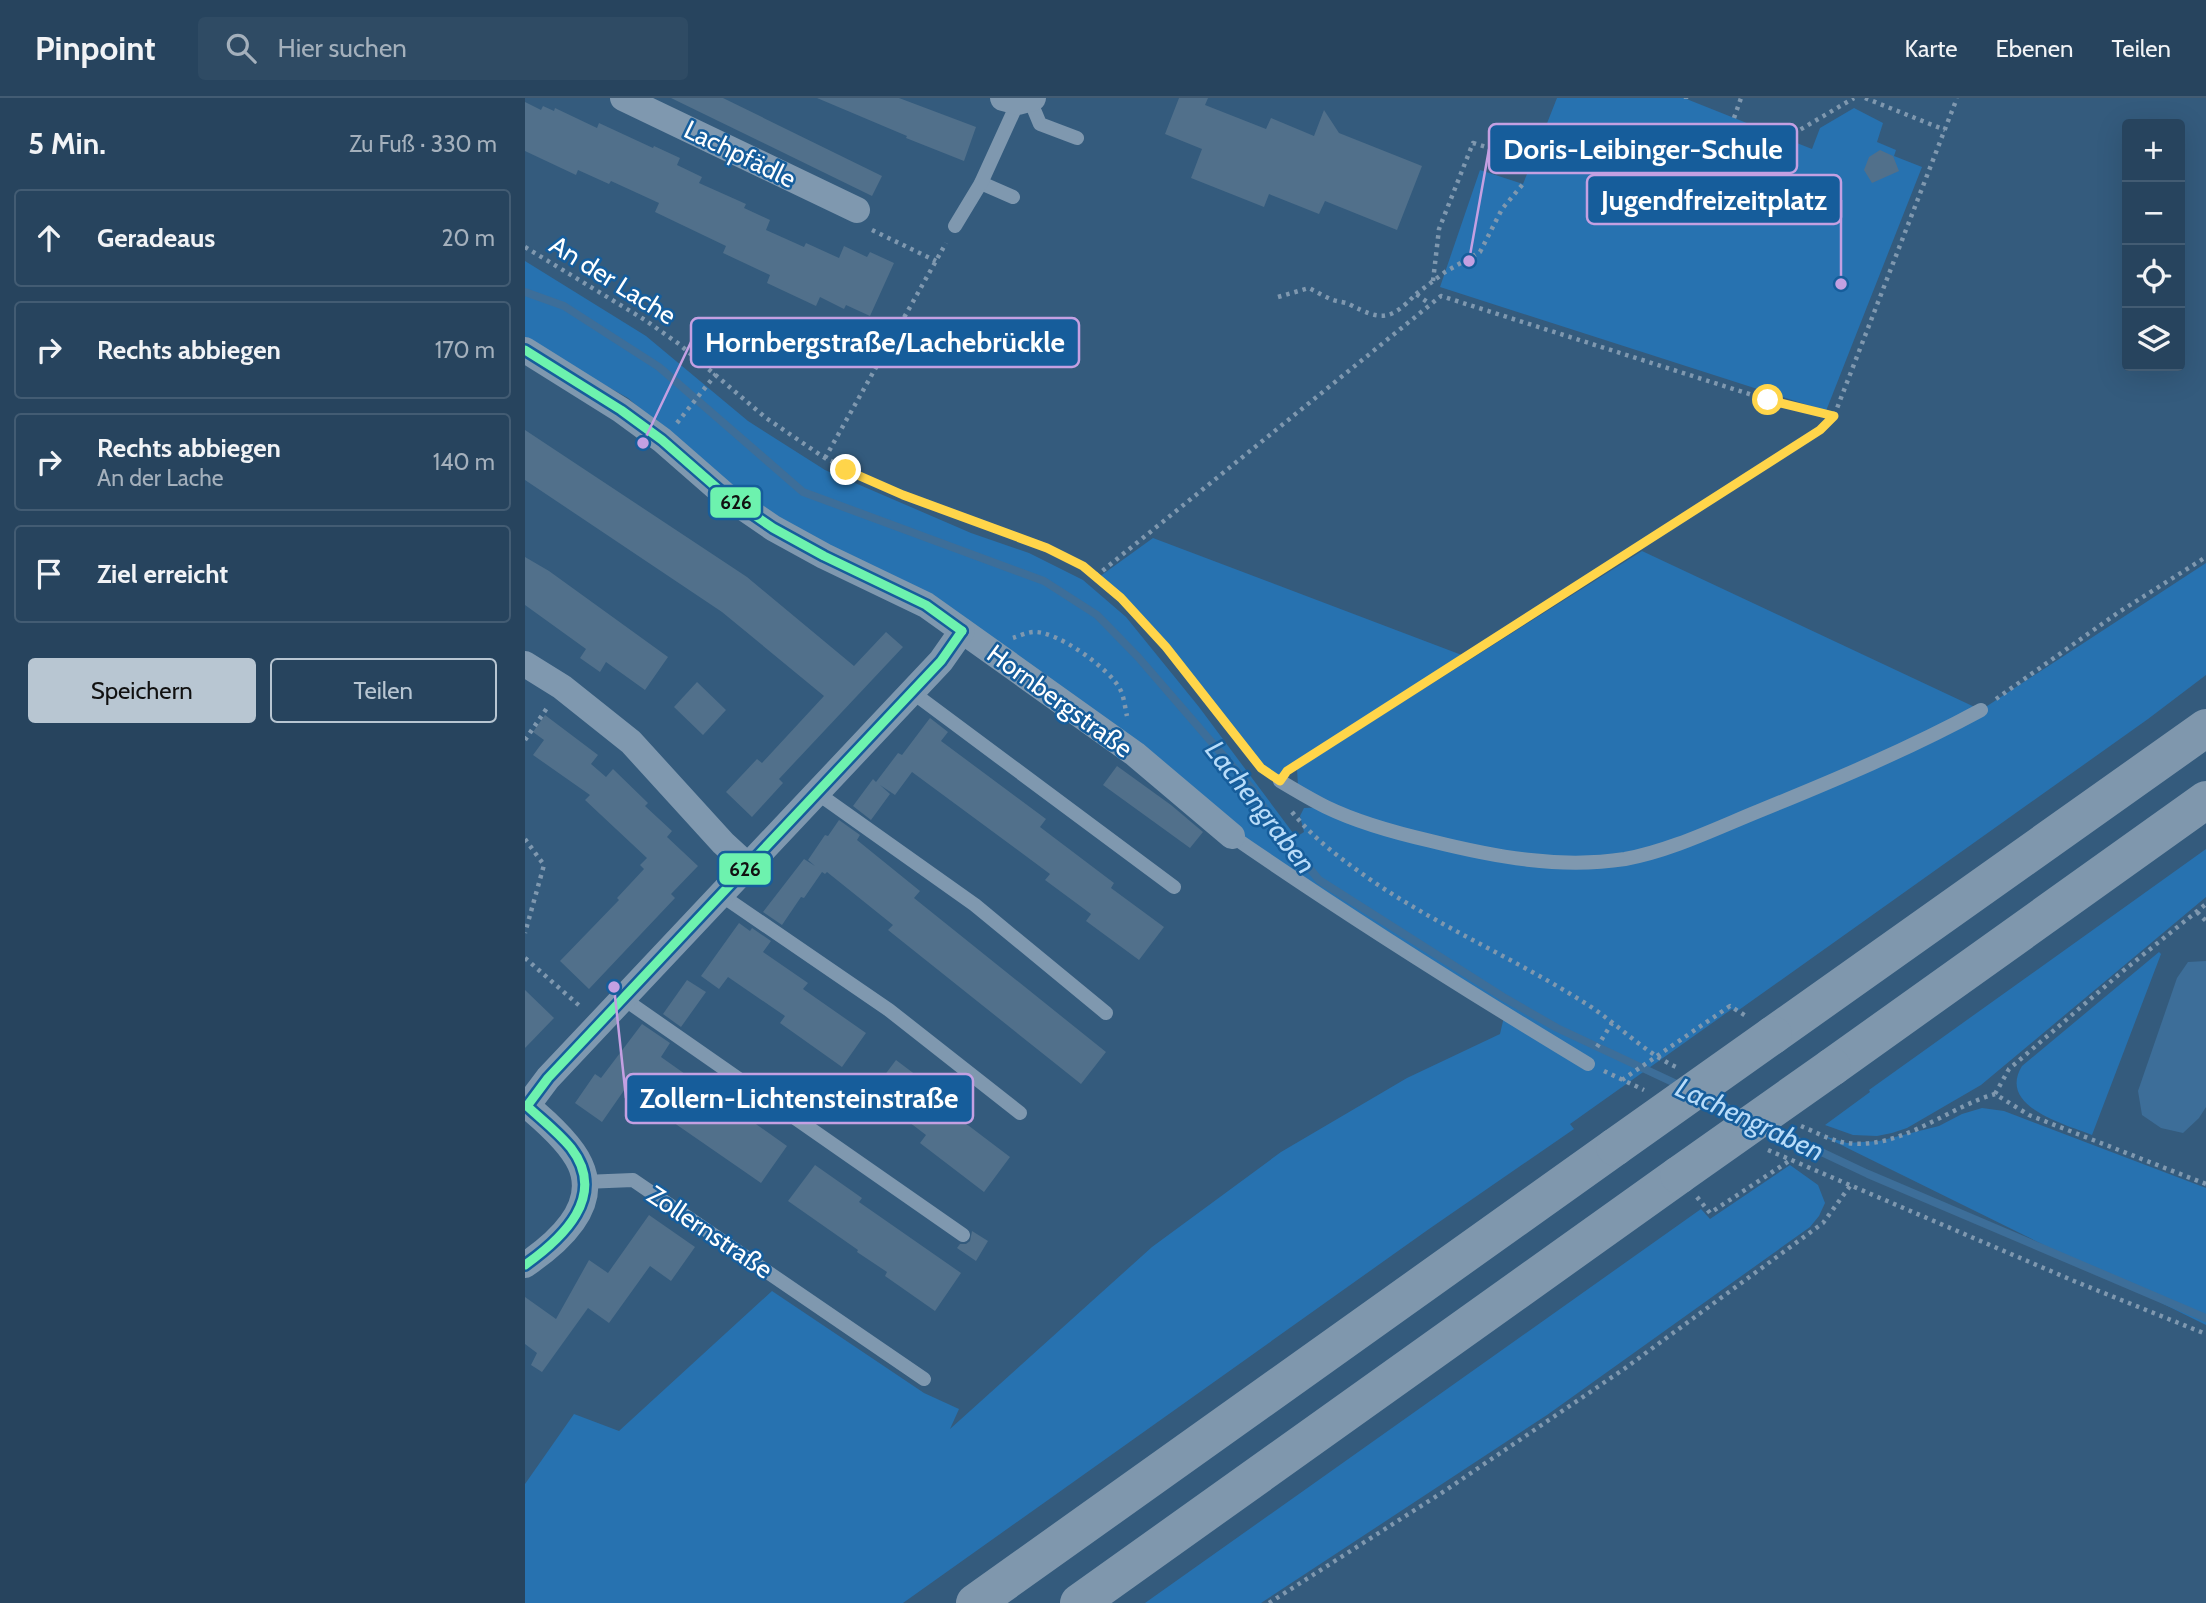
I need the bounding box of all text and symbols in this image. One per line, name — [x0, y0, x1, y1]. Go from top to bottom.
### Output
search box — [198, 17, 688, 80]
text: Pinpoint — [35, 28, 156, 68]
icon: search — [222, 29, 260, 67]
text: Hier suchen — [278, 32, 407, 64]
text: Karte — [1904, 34, 1957, 63]
text: Ebenen — [1995, 34, 2073, 63]
text: Teilen — [2111, 34, 2171, 63]
street label: Lachpfädle — [679, 113, 801, 195]
map controls — [2122, 119, 2185, 371]
button: + — [2122, 119, 2185, 182]
callout: Doris-Leibinger-Schule — [1489, 124, 1797, 173]
text: 5 Min. — [28, 125, 106, 162]
text: Zu Fuß · 330 m — [349, 130, 497, 158]
text: Doris-Leibinger-Schule — [1503, 132, 1783, 166]
callout: Jugendfreizeitplatz — [1587, 175, 1841, 224]
button: − — [2122, 182, 2185, 245]
text: Jugendfreizeitplatz — [1600, 183, 1827, 217]
icon: ahead — [30, 219, 68, 257]
text: Geradeaus — [97, 222, 215, 254]
text: 20 m — [442, 224, 495, 252]
street label: An der Lache — [544, 229, 682, 331]
button: locate — [2122, 245, 2185, 308]
button: layers — [2122, 308, 2185, 371]
callout: Hornbergstraße/Lachebrückle — [691, 318, 1079, 367]
text: Hornbergstraße/Lachebrückle — [705, 325, 1065, 359]
icon: right — [30, 331, 68, 369]
text: Rechts abbiegen — [97, 334, 281, 366]
text: 170 m — [435, 336, 495, 364]
route start — [1752, 384, 1783, 415]
text: Rechts abbiegen — [97, 432, 281, 464]
icon: right — [30, 443, 68, 481]
text: 140 m — [433, 448, 495, 476]
route end — [830, 454, 861, 485]
text: An der Lache — [97, 464, 223, 492]
line badge: 626 — [709, 486, 762, 519]
text: 626 — [720, 491, 752, 514]
icon: arrive — [30, 555, 68, 593]
text: Ziel erreicht — [97, 558, 228, 590]
street label: Hornbergstraße — [981, 637, 1139, 765]
button: Speichern — [28, 658, 256, 723]
button: Teilen — [270, 658, 497, 723]
water label: Lachengraben — [1199, 734, 1323, 880]
line badge: 626 — [718, 852, 772, 886]
text: 626 — [729, 858, 761, 881]
water label: Lachengraben — [1671, 1070, 1829, 1168]
callout: Zollern-Lichtensteinstraße — [626, 1074, 973, 1123]
text: Zollern-Lichtensteinstraße — [640, 1081, 958, 1115]
street label: Zollernstraße — [641, 1178, 779, 1286]

